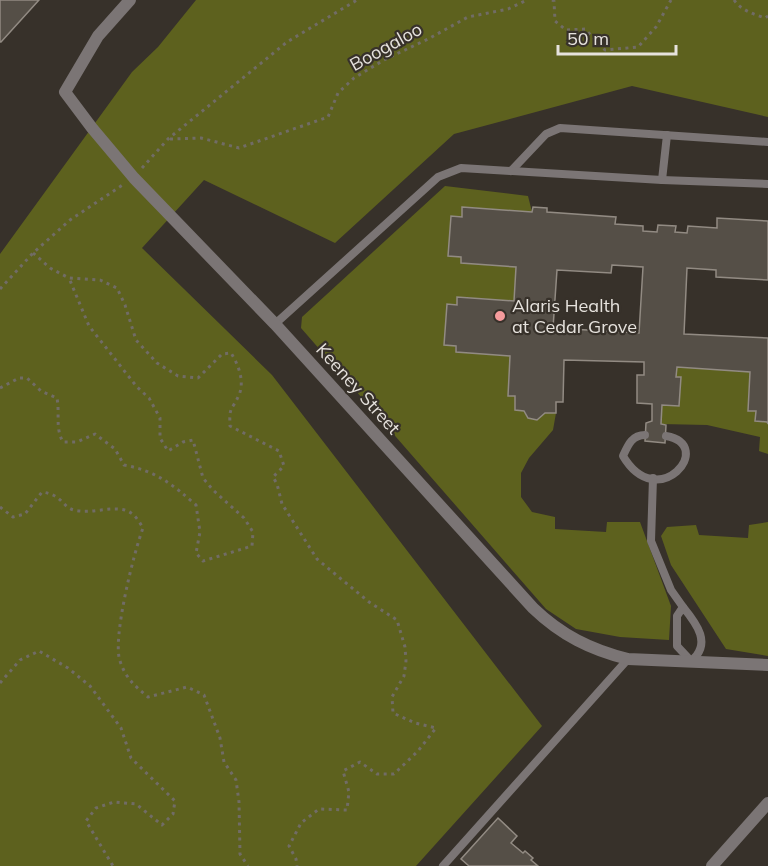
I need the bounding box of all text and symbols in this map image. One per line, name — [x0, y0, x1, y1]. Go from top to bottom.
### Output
street label: Boogaloo — [346, 17, 426, 76]
scale bar — [558, 18, 676, 56]
text: 50 m — [567, 27, 609, 50]
place label: Alaris Health at Cedar Grove — [512, 294, 637, 338]
marker: Alaris Health at Cedar Grove — [493, 309, 507, 323]
street label: Keeney Street — [311, 338, 405, 439]

